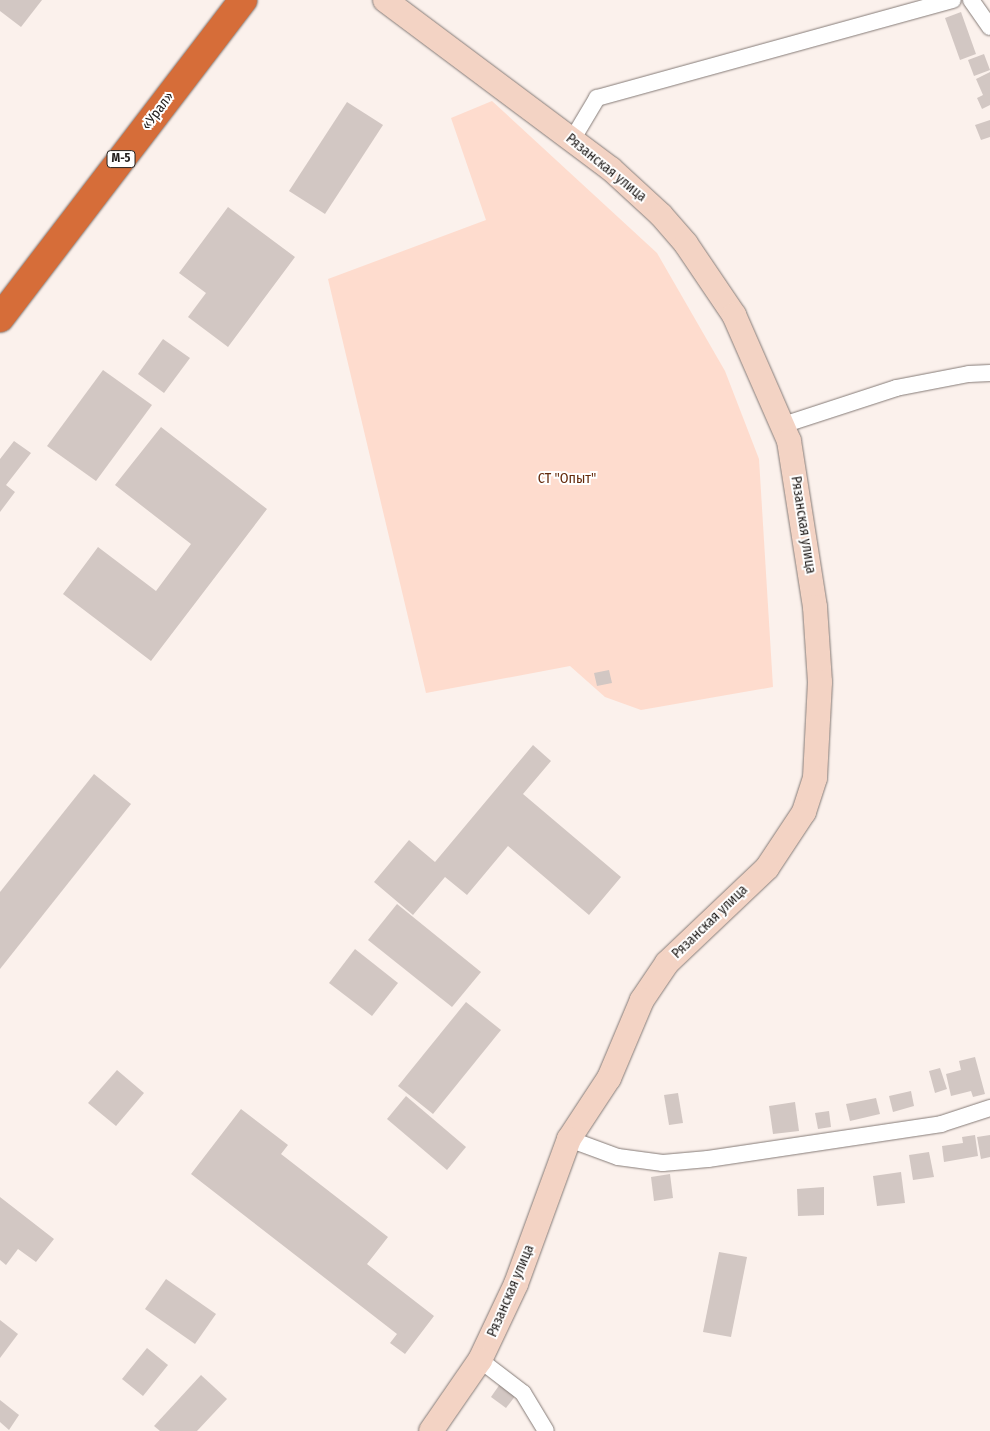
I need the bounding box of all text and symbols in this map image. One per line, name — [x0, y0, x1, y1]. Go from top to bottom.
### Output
street label: «Урал» — [138, 89, 178, 133]
street label: Рязанская улица — [562, 130, 650, 206]
road number: М-5 — [106, 150, 136, 168]
park label: СТ "Опыт" — [538, 471, 596, 487]
street label: Рязанская улица — [787, 475, 819, 575]
street label: Рязанская улица — [669, 882, 751, 962]
street label: Рязанская улица — [484, 1242, 538, 1340]

